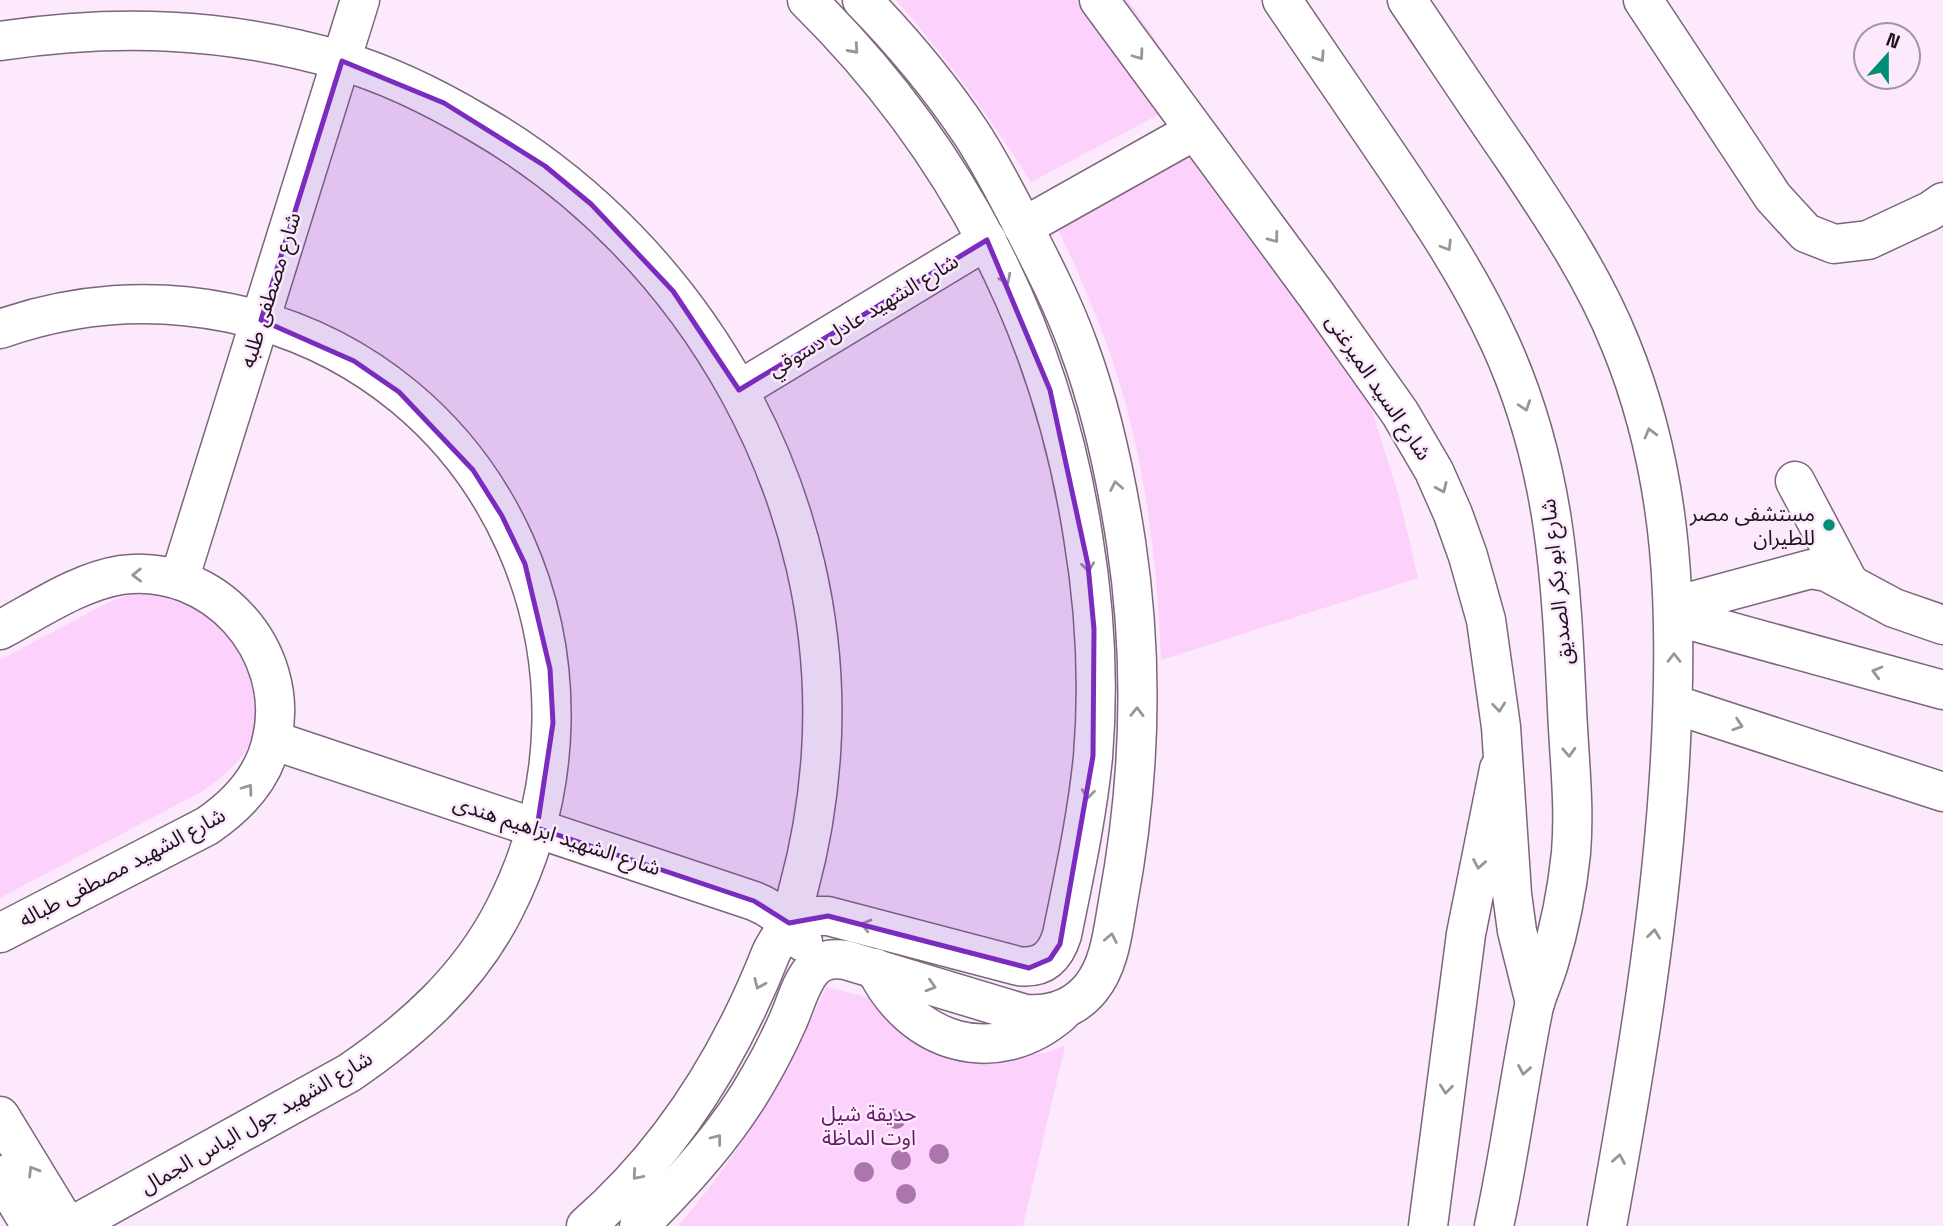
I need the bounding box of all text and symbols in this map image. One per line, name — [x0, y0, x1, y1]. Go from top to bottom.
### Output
north arrow — [1852, 21, 1922, 91]
text: N — [1882, 27, 1903, 55]
one-way arrow — [846, 41, 858, 54]
one-way arrow — [1131, 47, 1143, 60]
one-way arrow — [1312, 49, 1325, 62]
street label: شارع مصطفى طلبه — [233, 209, 308, 372]
one-way arrow — [1266, 230, 1278, 243]
one-way arrow — [1439, 238, 1452, 251]
street label: شارع الشهيد عادل دسوقي — [763, 247, 965, 385]
one-way arrow — [998, 272, 1012, 284]
street label: شارع السيد الميرغنى — [1318, 309, 1438, 466]
one-way arrow — [1517, 399, 1531, 412]
one-way arrow — [1643, 427, 1658, 439]
one-way arrow — [1109, 480, 1124, 492]
one-way arrow — [1434, 480, 1448, 493]
street label: شارع ابو بكر الصديق — [1534, 497, 1580, 667]
place label: مستشفى مصر للطيران — [1689, 500, 1815, 551]
marker: مستشفى مصر للطيران — [1821, 517, 1837, 533]
one-way arrow — [1080, 561, 1095, 573]
one-way arrow — [132, 567, 143, 582]
one-way arrow — [1666, 653, 1681, 664]
one-way arrow — [1871, 666, 1883, 680]
one-way arrow — [1491, 701, 1506, 712]
one-way arrow — [1129, 706, 1145, 717]
one-way arrow — [1732, 717, 1744, 731]
one-way arrow — [1561, 746, 1576, 757]
one-way arrow — [240, 784, 252, 797]
one-way arrow — [1081, 788, 1096, 800]
street label: شارع الشهيد ابراهيم هندى — [449, 789, 664, 883]
street label: شارع الشهيد مصطفى طباله — [14, 801, 231, 935]
one-way arrow — [1472, 858, 1487, 870]
one-way arrow — [861, 919, 873, 934]
one-way arrow — [1646, 928, 1661, 939]
one-way arrow — [1103, 932, 1118, 944]
one-way arrow — [753, 977, 767, 989]
one-way arrow — [925, 977, 937, 992]
street label: شارع الشهيد جول الياس الجمال — [135, 1044, 378, 1201]
one-way arrow — [1517, 1064, 1532, 1076]
one-way arrow — [1439, 1084, 1454, 1095]
park label: حديقة شيل اوت الماظة — [821, 1100, 917, 1151]
one-way arrow — [709, 1134, 722, 1147]
one-way arrow — [1611, 1153, 1626, 1165]
one-way arrow — [29, 1166, 42, 1179]
one-way arrow — [633, 1167, 646, 1180]

